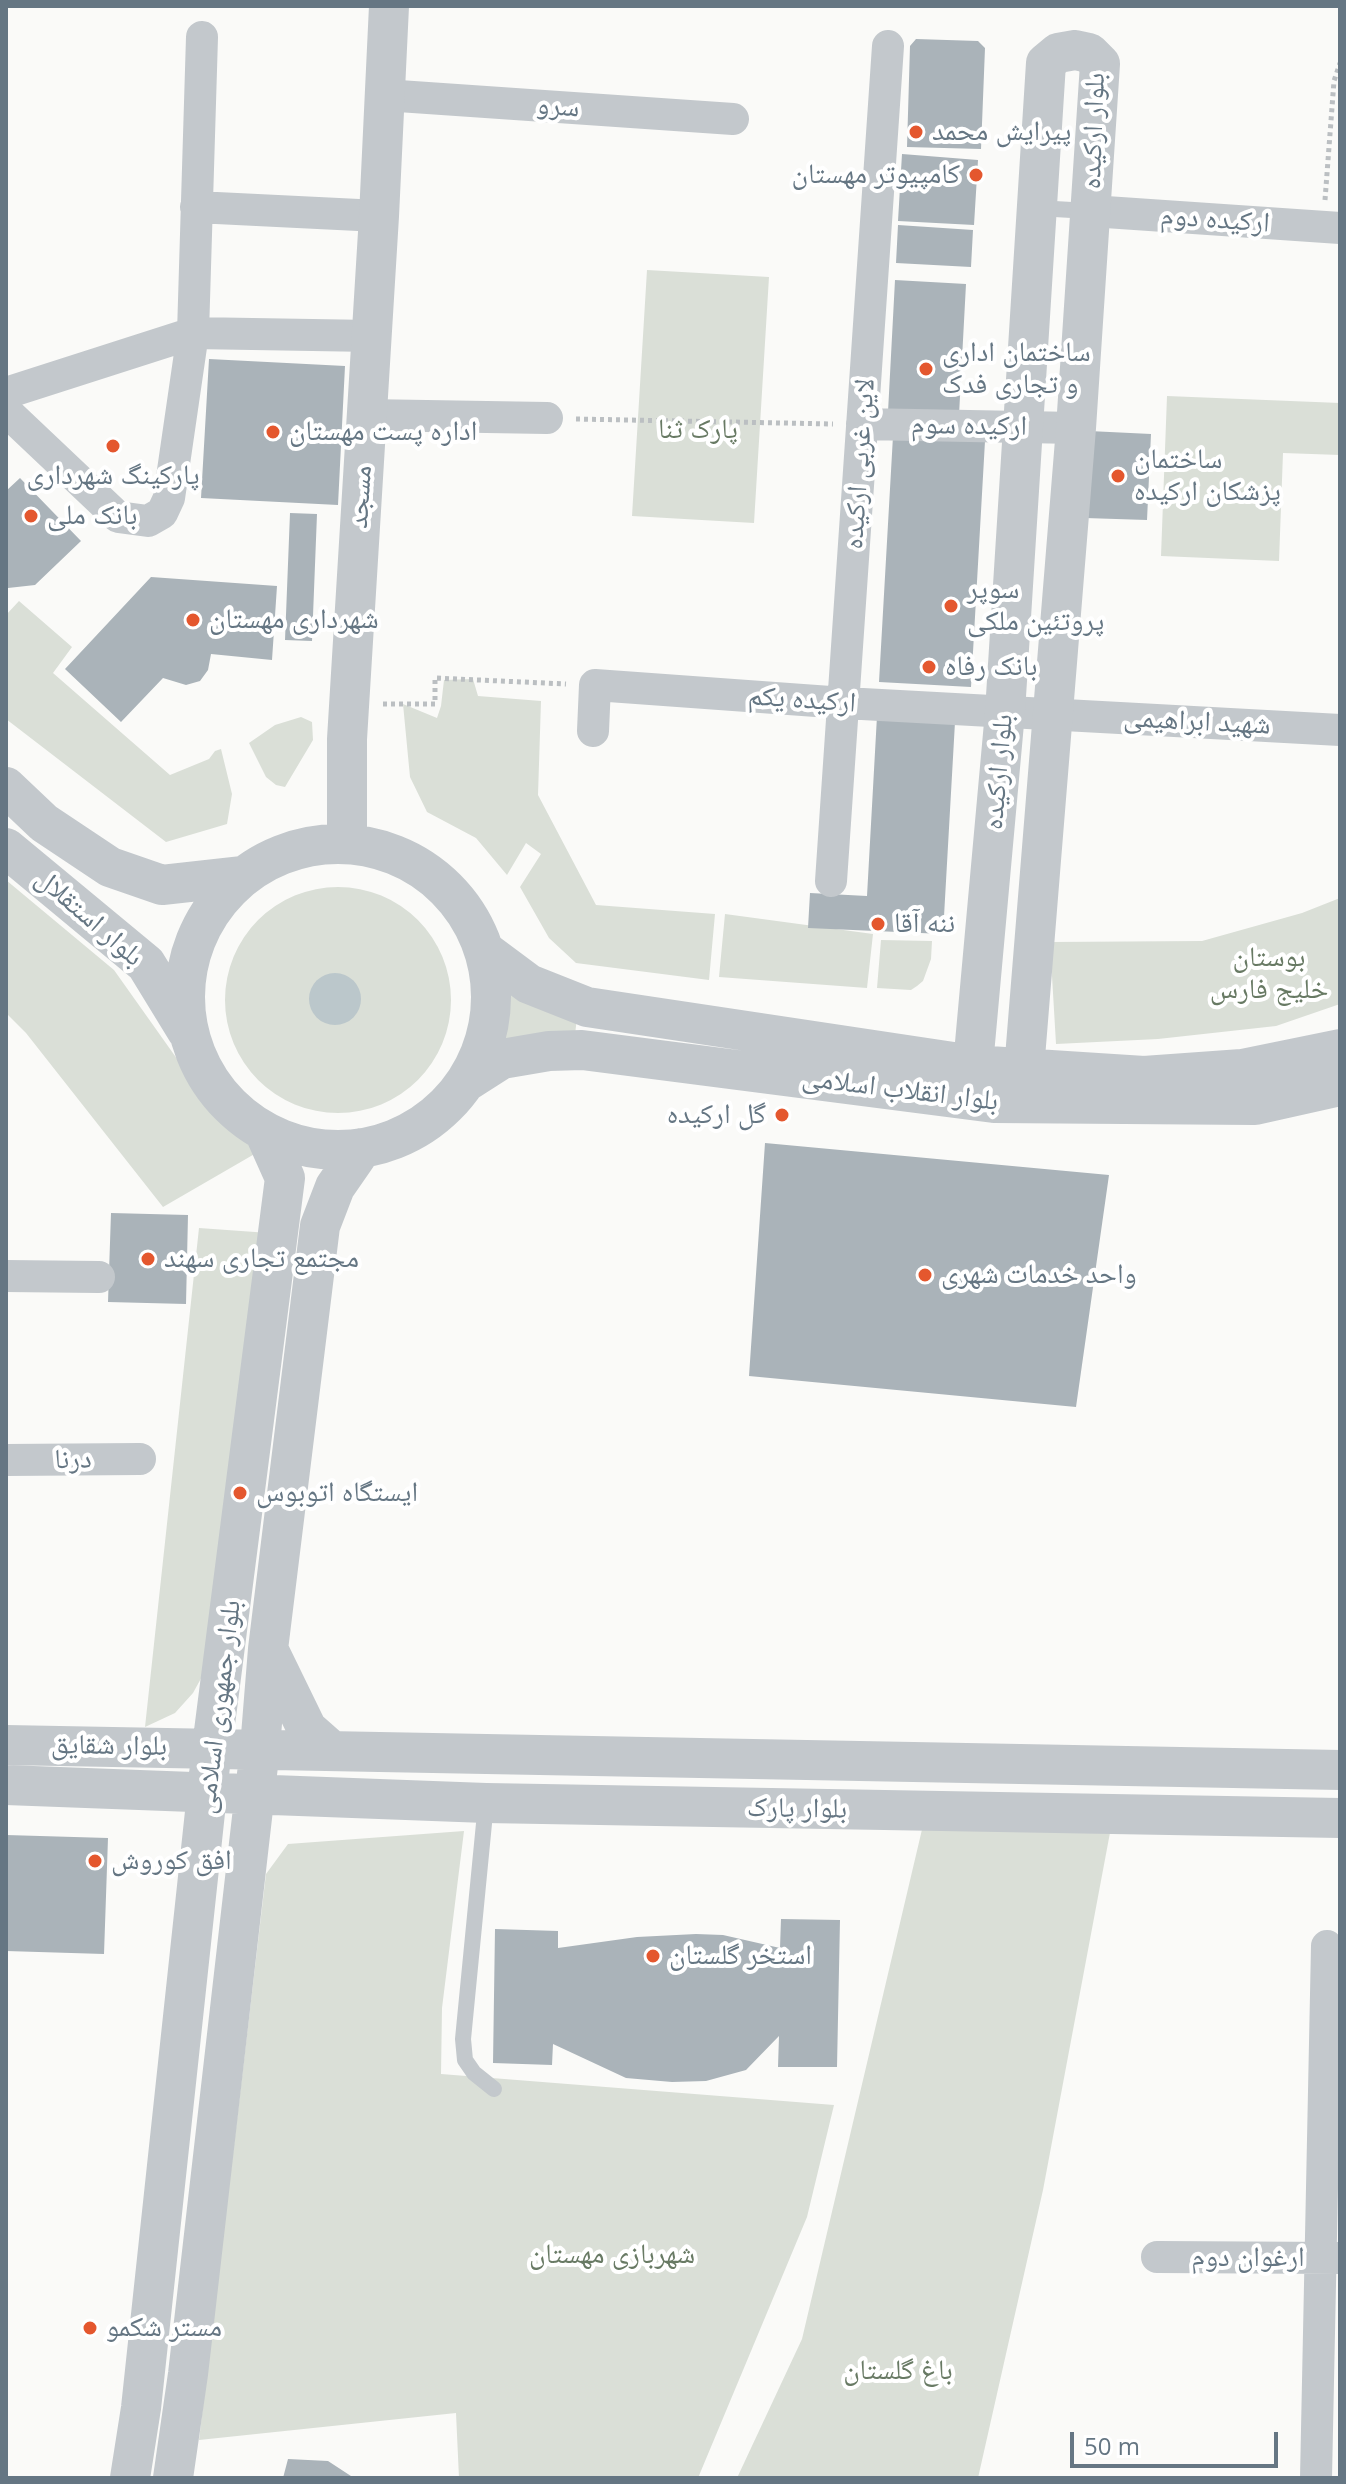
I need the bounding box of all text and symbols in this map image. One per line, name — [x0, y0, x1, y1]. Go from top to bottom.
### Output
street label: بلوار ارکیده — [1075, 72, 1113, 190]
street label: سرو — [535, 89, 581, 125]
place label: پیرایش محمد — [932, 115, 1071, 149]
marker: پیرایش محمد — [907, 123, 925, 141]
place label: کامپیوتر مهستان — [792, 158, 960, 192]
marker: کامپیوتر مهستان — [967, 166, 985, 184]
street label: ارکیده دوم — [1159, 199, 1271, 241]
place label: ساختمان اداری و تجاری فدک — [942, 336, 1091, 402]
marker: ساختمان اداری و تجاری فدک — [917, 360, 935, 378]
street label: لاین غربی ارکیده — [837, 377, 883, 551]
street label: ارکیده سوم — [911, 408, 1027, 444]
park label: پارک ثنا — [658, 413, 738, 447]
place label: اداره پست مهستان — [289, 415, 477, 449]
marker: اداره پست مهستان — [264, 423, 282, 441]
marker: پارکینگ شهرداری — [104, 437, 122, 455]
place label: ساختمان پزشکان ارکیده — [1134, 443, 1281, 509]
place label: پارکینگ شهرداری — [26, 459, 200, 493]
street label: مسجد — [342, 464, 380, 530]
marker: ساختمان پزشکان ارکیده — [1109, 467, 1127, 485]
place label: بانک ملی — [47, 499, 137, 533]
marker: بانک ملی — [22, 507, 40, 525]
place label: سوپر پروتئین ملکی — [967, 573, 1104, 639]
marker: سوپر پروتئین ملکی — [942, 597, 960, 615]
place label: شهرداری مهستان — [209, 603, 379, 637]
marker: شهرداری مهستان — [184, 611, 202, 629]
place label: بانک رفاه — [945, 650, 1038, 684]
marker: بانک رفاه — [920, 658, 938, 676]
street label: ارکیده یکم — [747, 679, 857, 721]
street label: شهید ابراهیمی — [1123, 701, 1271, 743]
street label: بلوار ارکیده — [977, 713, 1021, 831]
street label: بلوار استقلال — [28, 862, 150, 974]
place label: ننه آقا — [894, 907, 955, 941]
marker: ننه آقا — [869, 915, 887, 933]
park label: بوستان خلیج فارس — [1210, 941, 1328, 1007]
street label: بلوار انقلاب اسلامی — [800, 1061, 1000, 1119]
place label: گل ارکیده — [667, 1098, 766, 1132]
marker: گل ارکیده — [773, 1106, 791, 1124]
place label: مجتمع تجاری سهند — [164, 1242, 359, 1276]
marker: مجتمع تجاری سهند — [139, 1250, 157, 1268]
place label: واحد خدمات شهری — [941, 1258, 1137, 1292]
marker: واحد خدمات شهری — [916, 1266, 934, 1284]
street label: درنا — [54, 1443, 92, 1477]
place label: ایستگاه اتوبوس — [256, 1476, 418, 1510]
marker: ایستگاه اتوبوس — [231, 1484, 249, 1502]
street label: بلوار جمهوری اسلامی — [189, 1598, 249, 1816]
street label: بلوار شقایق — [51, 1728, 167, 1764]
street label: بلوار پارک — [747, 1791, 847, 1827]
place label: افق کوروش — [111, 1844, 232, 1878]
marker: افق کوروش — [86, 1852, 104, 1870]
place label: استخر گلستان — [669, 1939, 812, 1973]
marker: استخر گلستان — [644, 1947, 662, 1965]
park label: شهربازی مهستان — [529, 2238, 695, 2272]
street label: ارغوان دوم — [1191, 2241, 1305, 2275]
place label: مستر شکمو — [106, 2311, 222, 2345]
marker: مستر شکمو — [81, 2319, 99, 2337]
park label: باغ گلستان — [843, 2354, 953, 2388]
scale bar — [1074, 2416, 1282, 2466]
text: 50 m — [1084, 2429, 1140, 2462]

